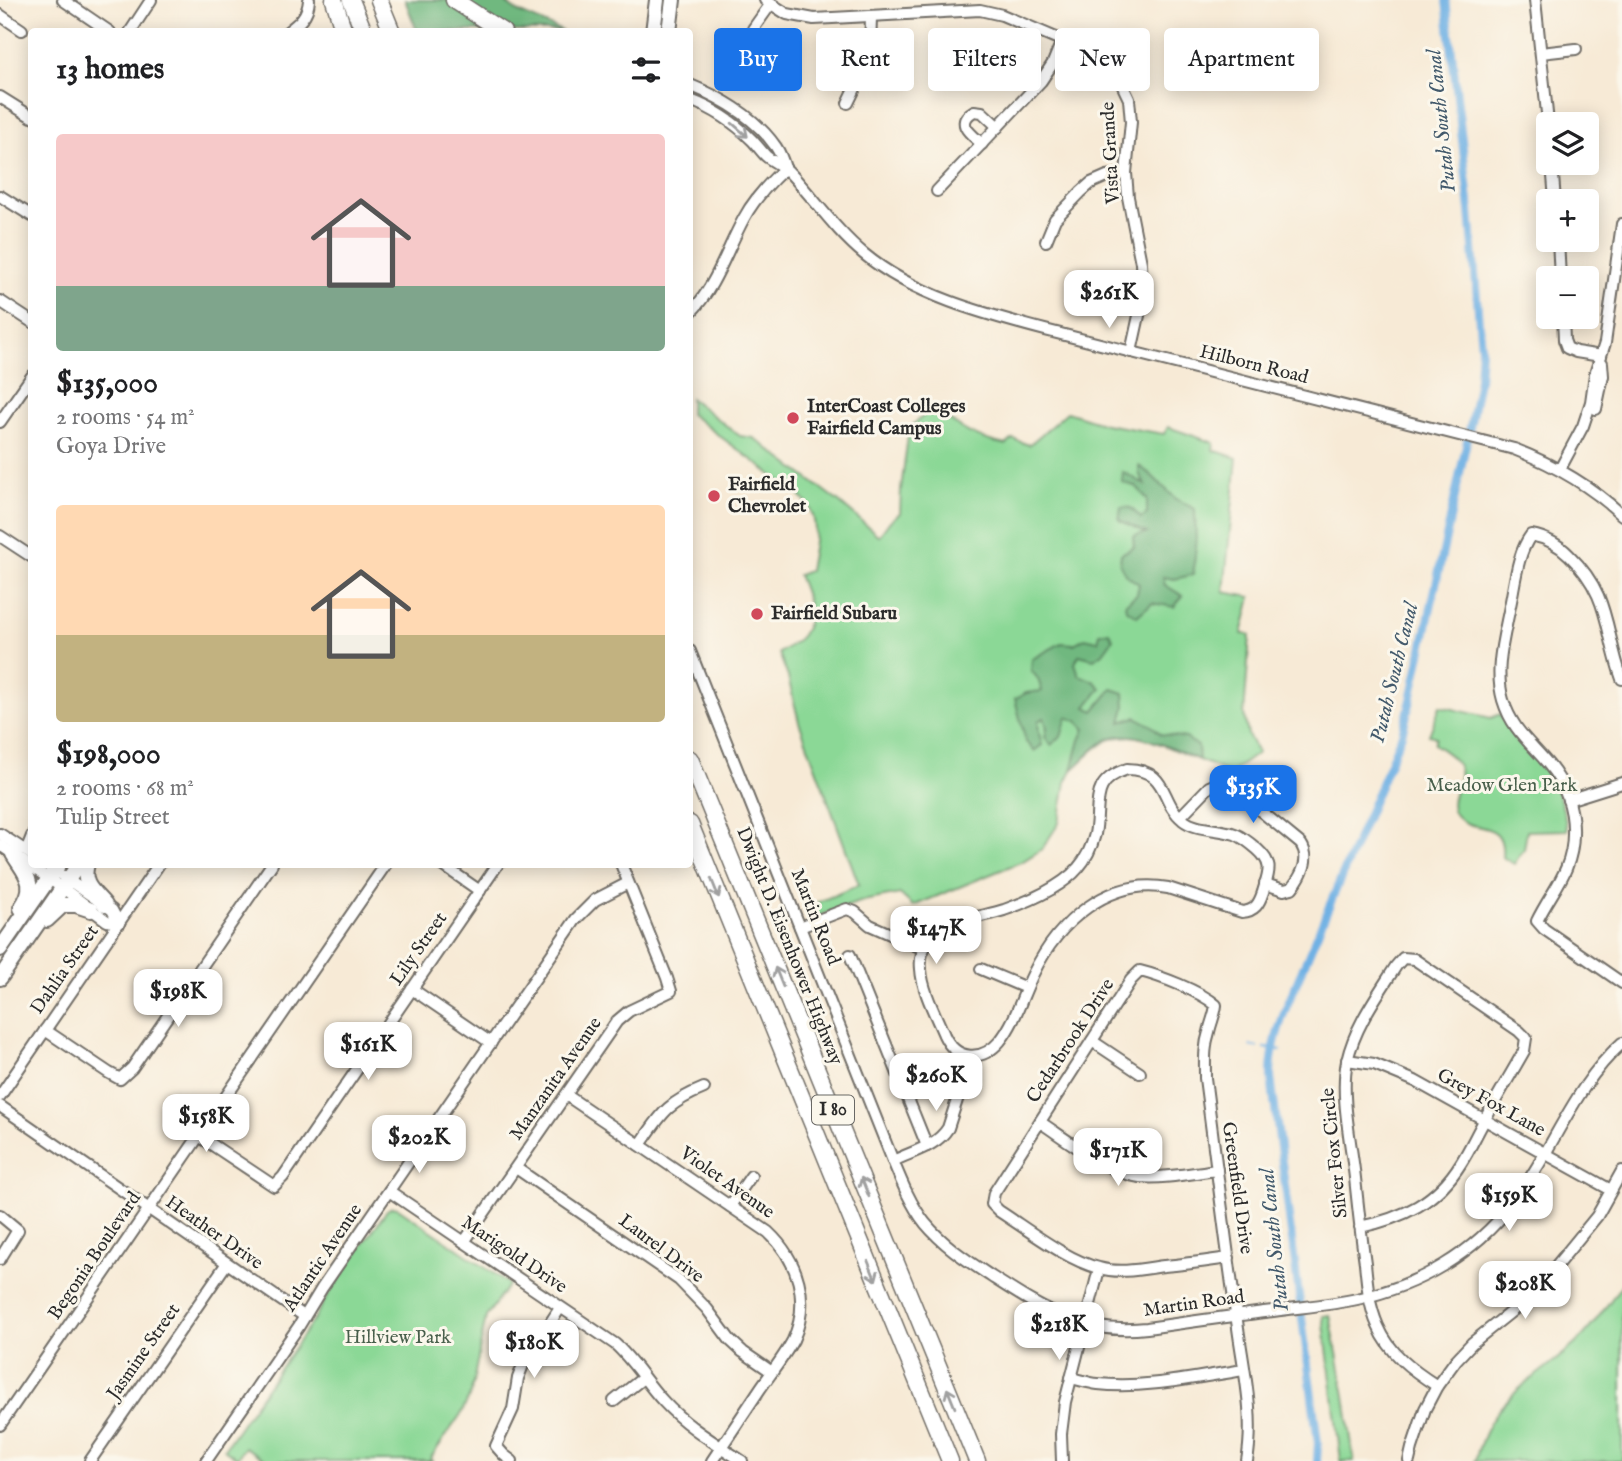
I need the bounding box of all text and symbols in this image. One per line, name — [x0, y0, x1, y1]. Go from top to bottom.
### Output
chip: Buy — [714, 28, 802, 91]
chip: Rent — [816, 28, 914, 91]
chip: Filters — [928, 28, 1041, 91]
chip: New — [1055, 28, 1150, 91]
chip: Apartment — [1164, 28, 1319, 91]
water label: Putah South Canal — [1421, 46, 1463, 194]
text: 13 homes — [56, 51, 164, 89]
icon: filters — [627, 51, 665, 89]
street label: Vista Grande — [1096, 101, 1126, 206]
map controls — [1536, 112, 1599, 329]
button: layers — [1536, 112, 1599, 175]
one-way arrow — [731, 122, 749, 138]
icon: home — [298, 180, 424, 306]
button: + — [1536, 189, 1599, 252]
button: − — [1536, 266, 1599, 329]
pin: $261K — [1060, 270, 1158, 330]
text: $261K — [1080, 278, 1138, 307]
street label: Hilborn Road — [1197, 340, 1312, 390]
text: $135,000 — [56, 365, 158, 403]
place label: InterCoast Colleges Fairfield Campus — [807, 395, 966, 441]
text: 2 rooms · 54 m² — [56, 403, 195, 432]
marker: InterCoast Colleges Fairfield Campus — [785, 410, 801, 426]
text: Goya Drive — [56, 432, 166, 461]
place label: Fairfield Chevrolet — [728, 473, 807, 519]
marker: Fairfield Chevrolet — [706, 488, 722, 504]
icon: home — [298, 551, 424, 677]
water label: Putah South Canal — [1365, 598, 1426, 746]
place label: Fairfield Subaru — [771, 602, 897, 626]
marker: Fairfield Subaru — [749, 606, 765, 622]
text: $198,000 — [56, 736, 161, 774]
pin: $135K — [1204, 766, 1302, 825]
text: $135K — [1226, 773, 1280, 802]
text: 2 rooms · 68 m² — [56, 774, 194, 803]
park label: Meadow Glen Park — [1427, 774, 1578, 798]
text: Tulip Street — [56, 803, 170, 832]
street label: Dwight D. Eisenhower Highway — [730, 824, 848, 1069]
street label: Martin Road — [785, 865, 846, 970]
one-way arrow — [710, 876, 723, 898]
pin: $147K — [887, 906, 985, 966]
street label: Lily Street — [385, 907, 453, 990]
text: $147K — [906, 914, 966, 943]
street label: Dahlia Street — [26, 920, 105, 1019]
one-way arrow — [771, 966, 784, 988]
pin: $198K — [129, 970, 227, 1029]
street label: Cedarbrook Drive — [1022, 974, 1120, 1108]
text: $198K — [150, 977, 207, 1006]
street label: Manzanita Avenue — [505, 1012, 608, 1145]
pin: $161K — [319, 1023, 417, 1082]
text: $161K — [340, 1030, 396, 1059]
pin: $260K — [887, 1054, 985, 1113]
text: $260K — [905, 1061, 967, 1090]
street label: Grey Fox Lane — [1433, 1063, 1550, 1143]
street label: Silver Fox Circle — [1316, 1086, 1354, 1219]
pin: $158K — [157, 1094, 255, 1154]
road number: I 80 — [812, 1096, 854, 1125]
text: $158K — [178, 1102, 234, 1131]
pin: $202K — [370, 1116, 468, 1175]
street label: Greenfield Drive — [1216, 1120, 1258, 1256]
text: $202K — [388, 1123, 450, 1152]
pin: $171K — [1069, 1128, 1167, 1188]
text: $171K — [1089, 1136, 1147, 1165]
street label: Violet Avenue — [674, 1141, 779, 1225]
water label: Putah South Canal — [1254, 1165, 1296, 1313]
pin: $159K — [1460, 1174, 1558, 1233]
one-way arrow — [858, 1177, 871, 1199]
text: $159K — [1481, 1181, 1537, 1210]
street label: Begonia Boulevard — [43, 1187, 147, 1325]
street label: Heather Drive — [161, 1191, 268, 1276]
street label: Atlantic Avenue — [278, 1199, 368, 1317]
street label: Laurel Drive — [613, 1209, 709, 1289]
street label: Marigold Drive — [457, 1211, 572, 1299]
one-way arrow — [866, 1260, 879, 1281]
pin: $208K — [1476, 1262, 1574, 1321]
text: $208K — [1495, 1269, 1555, 1298]
street label: Martin Road — [1142, 1285, 1247, 1323]
street label: Jasmine Street — [101, 1299, 186, 1406]
pin: $218K — [1010, 1302, 1108, 1362]
text: $218K — [1030, 1310, 1088, 1339]
pin: $180K — [485, 1320, 583, 1380]
park label: Hillview Park — [345, 1326, 452, 1350]
text: $180K — [505, 1328, 563, 1357]
one-way arrow — [944, 1388, 957, 1409]

